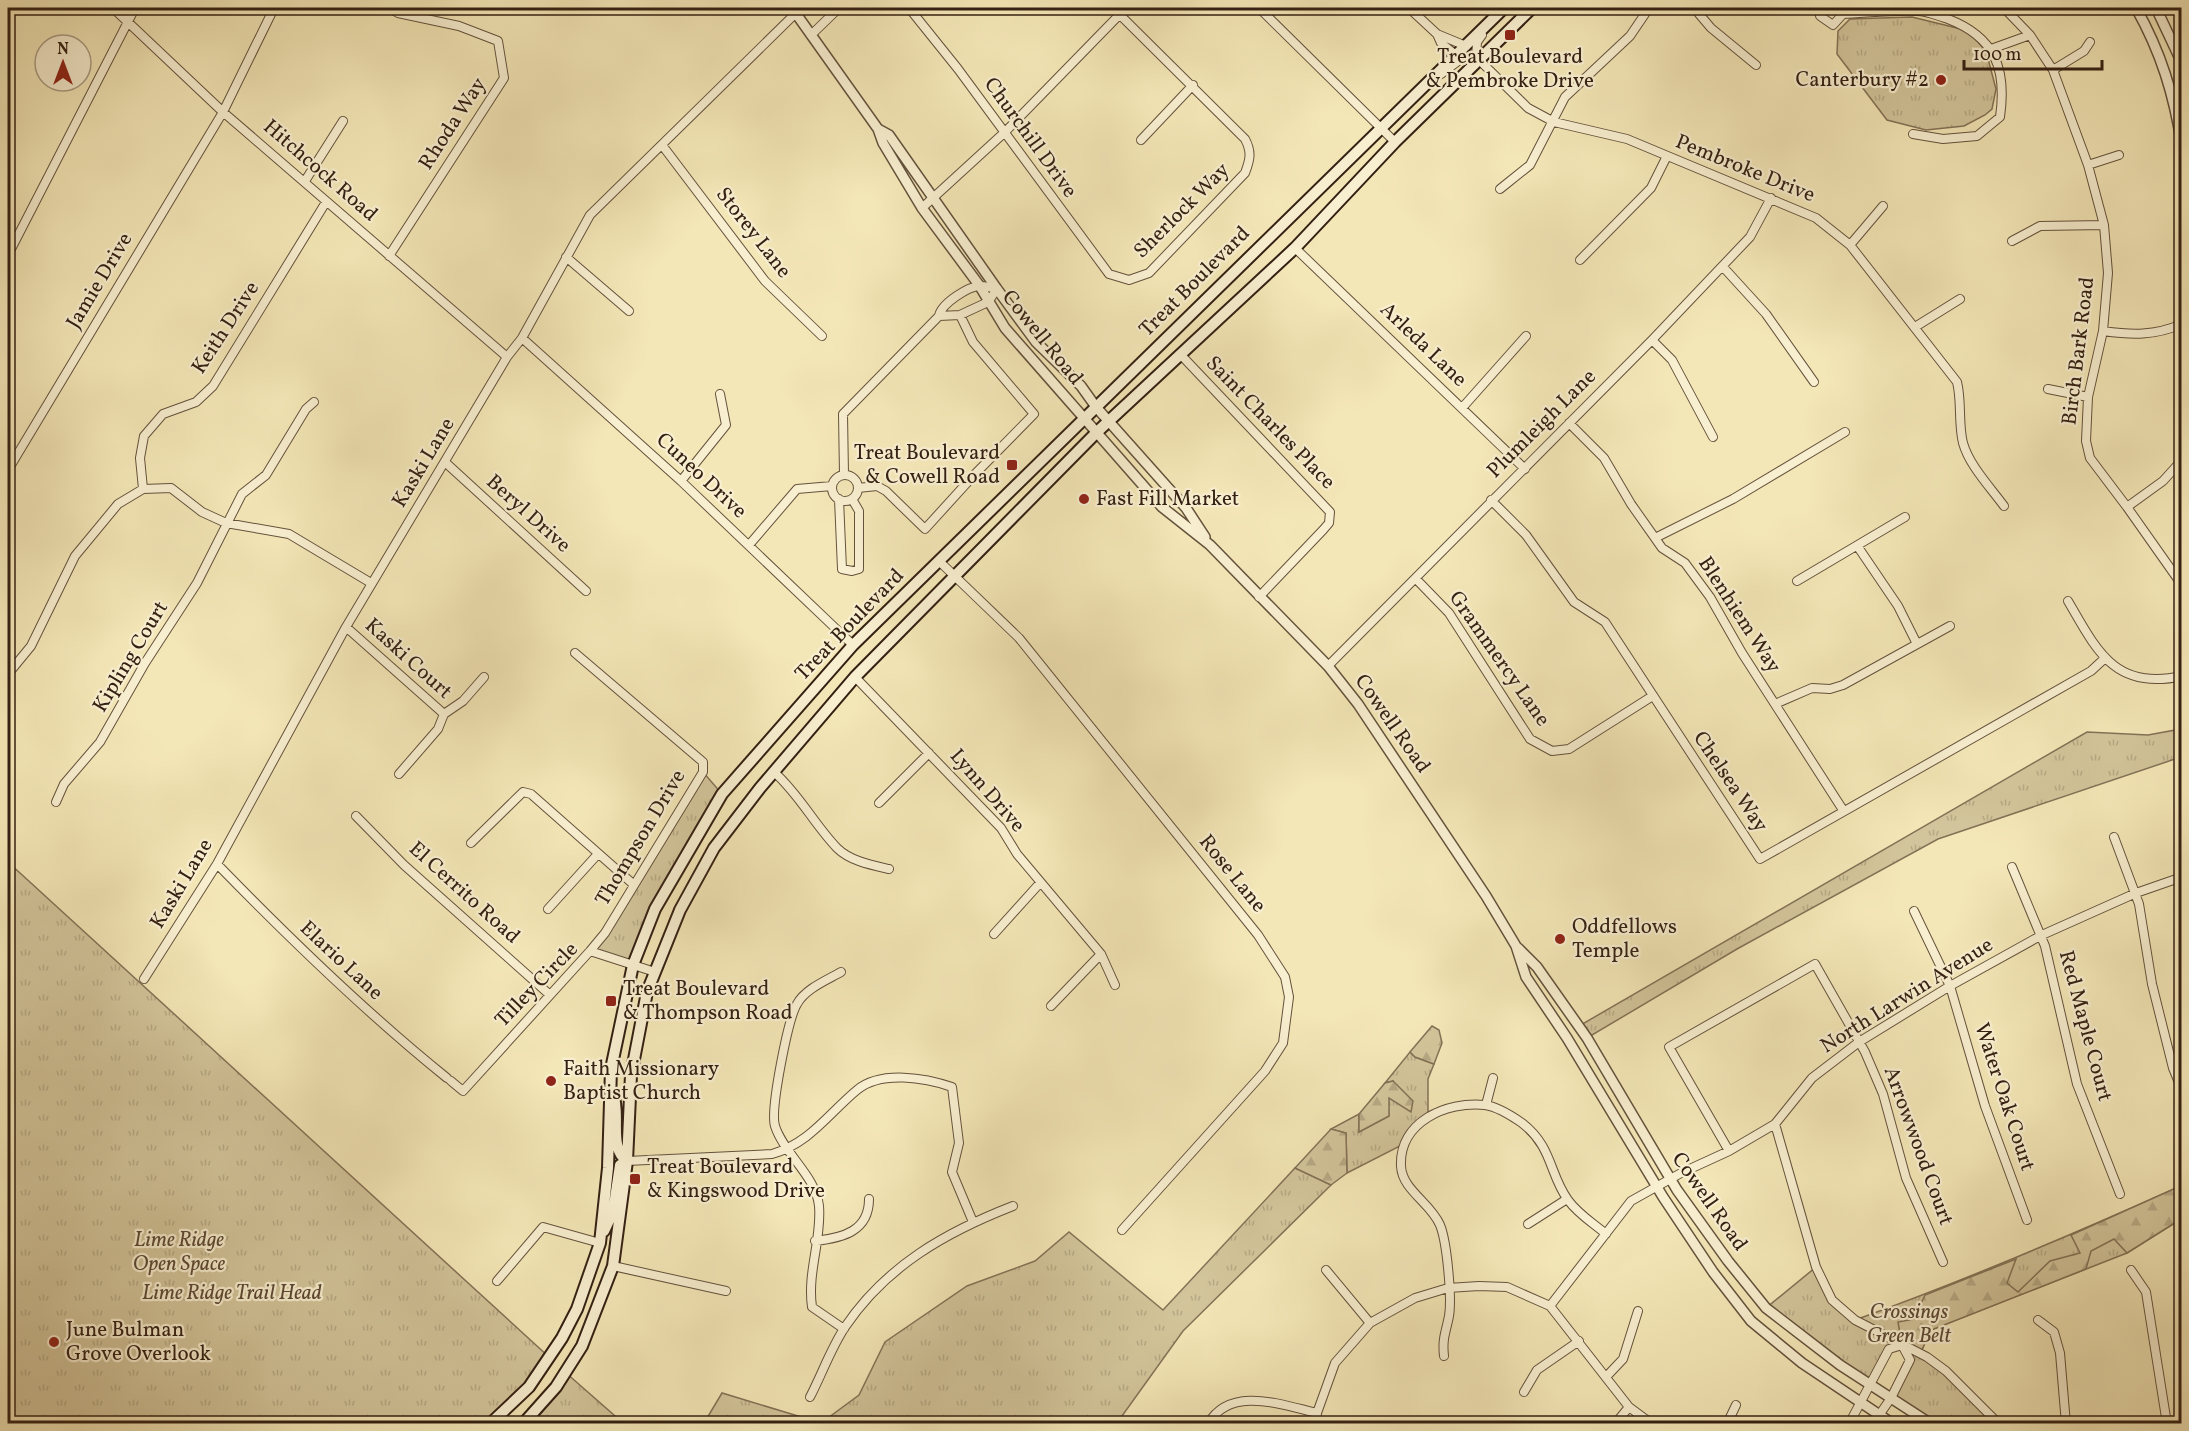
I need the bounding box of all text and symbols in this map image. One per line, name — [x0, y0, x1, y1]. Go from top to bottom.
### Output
marker: Treat Boulevard & Pembroke Drive — [1503, 28, 1517, 42]
north arrow — [33, 33, 93, 93]
scale bar — [1964, 33, 2102, 71]
text: N — [57, 39, 69, 61]
place label: Treat Boulevard & Pembroke Drive — [1426, 43, 1594, 96]
text: 100 m — [1973, 43, 2022, 68]
place label: Canterbury #2 — [1796, 66, 1929, 95]
street label: Rhoda Way — [412, 72, 494, 176]
street label: Churchill Drive — [976, 72, 1084, 204]
marker: Canterbury #2 — [1934, 73, 1948, 87]
street label: Hitchcock Road — [256, 113, 384, 229]
street label: Pembroke Drive — [1671, 128, 1819, 210]
street label: Sherlock Way — [1128, 156, 1237, 265]
street label: Storey Lane — [708, 181, 798, 285]
street label: Treat Boulevard — [1133, 220, 1257, 344]
street label: Jamie Drive — [60, 227, 140, 335]
street label: Birch Bark Road — [2056, 275, 2102, 427]
street label: Keith Drive — [185, 276, 267, 380]
street label: Cowell Road — [995, 284, 1089, 392]
street label: Arleda Lane — [1373, 296, 1473, 394]
street label: Saint Charles Place — [1199, 350, 1341, 496]
street label: Plumleigh Lane — [1481, 363, 1603, 485]
street label: Kaski Lane — [386, 412, 462, 513]
street label: Cuneo Drive — [649, 426, 753, 526]
place label: Treat Boulevard & Cowell Road — [854, 439, 1000, 492]
marker: Treat Boulevard & Cowell Road — [1005, 458, 1019, 472]
street label: Beryl Drive — [479, 468, 577, 560]
place label: Fast Fill Market — [1096, 485, 1239, 514]
marker: Fast Fill Market — [1077, 492, 1091, 506]
street label: Blenhiem Way — [1690, 551, 1788, 679]
street label: Treat Boulevard — [789, 562, 911, 688]
street label: Grammercy Lane — [1441, 585, 1557, 733]
street label: Kipling Court — [86, 596, 176, 718]
street label: Kaski Court — [358, 612, 458, 706]
street label: Cowell Road — [1347, 669, 1437, 779]
street label: Chelsea Way — [1685, 726, 1775, 839]
street label: Lynn Drive — [943, 743, 1031, 839]
street label: Thompson Drive — [589, 764, 693, 912]
street label: Rose Lane — [1191, 829, 1273, 919]
street label: Kaski Lane — [144, 833, 220, 934]
street label: El Cerrito Road — [402, 835, 526, 951]
place label: Oddfellows Temple — [1572, 913, 1677, 966]
street label: Elario Lane — [293, 915, 389, 1007]
street label: North Larwin Avenue — [1815, 931, 1999, 1061]
marker: Oddfellows Temple — [1553, 932, 1567, 946]
street label: Tilley Circle — [489, 936, 585, 1034]
street label: Red Maple Court — [2051, 947, 2119, 1105]
place label: Treat Boulevard & Thompson Road — [623, 975, 793, 1028]
marker: Treat Boulevard & Thompson Road — [604, 994, 618, 1008]
street label: Water Oak Court — [1966, 1019, 2042, 1175]
place label: Faith Missionary Baptist Church — [563, 1055, 720, 1108]
street label: Arrowwood Court — [1876, 1063, 1960, 1229]
marker: Faith Missionary Baptist Church — [544, 1074, 558, 1088]
street label: Cowell Road — [1664, 1147, 1754, 1257]
place label: Treat Boulevard & Kingswood Drive — [647, 1153, 825, 1206]
marker: Treat Boulevard & Kingswood Drive — [628, 1172, 642, 1186]
park label: Lime Ridge Open Space — [133, 1226, 226, 1279]
park label: Lime Ridge Trail Head — [142, 1279, 322, 1308]
park label: Crossings Green Belt — [1867, 1298, 1952, 1351]
place label: June Bulman Grove Overlook — [66, 1316, 212, 1369]
marker: June Bulman Grove Overlook — [47, 1335, 61, 1349]

